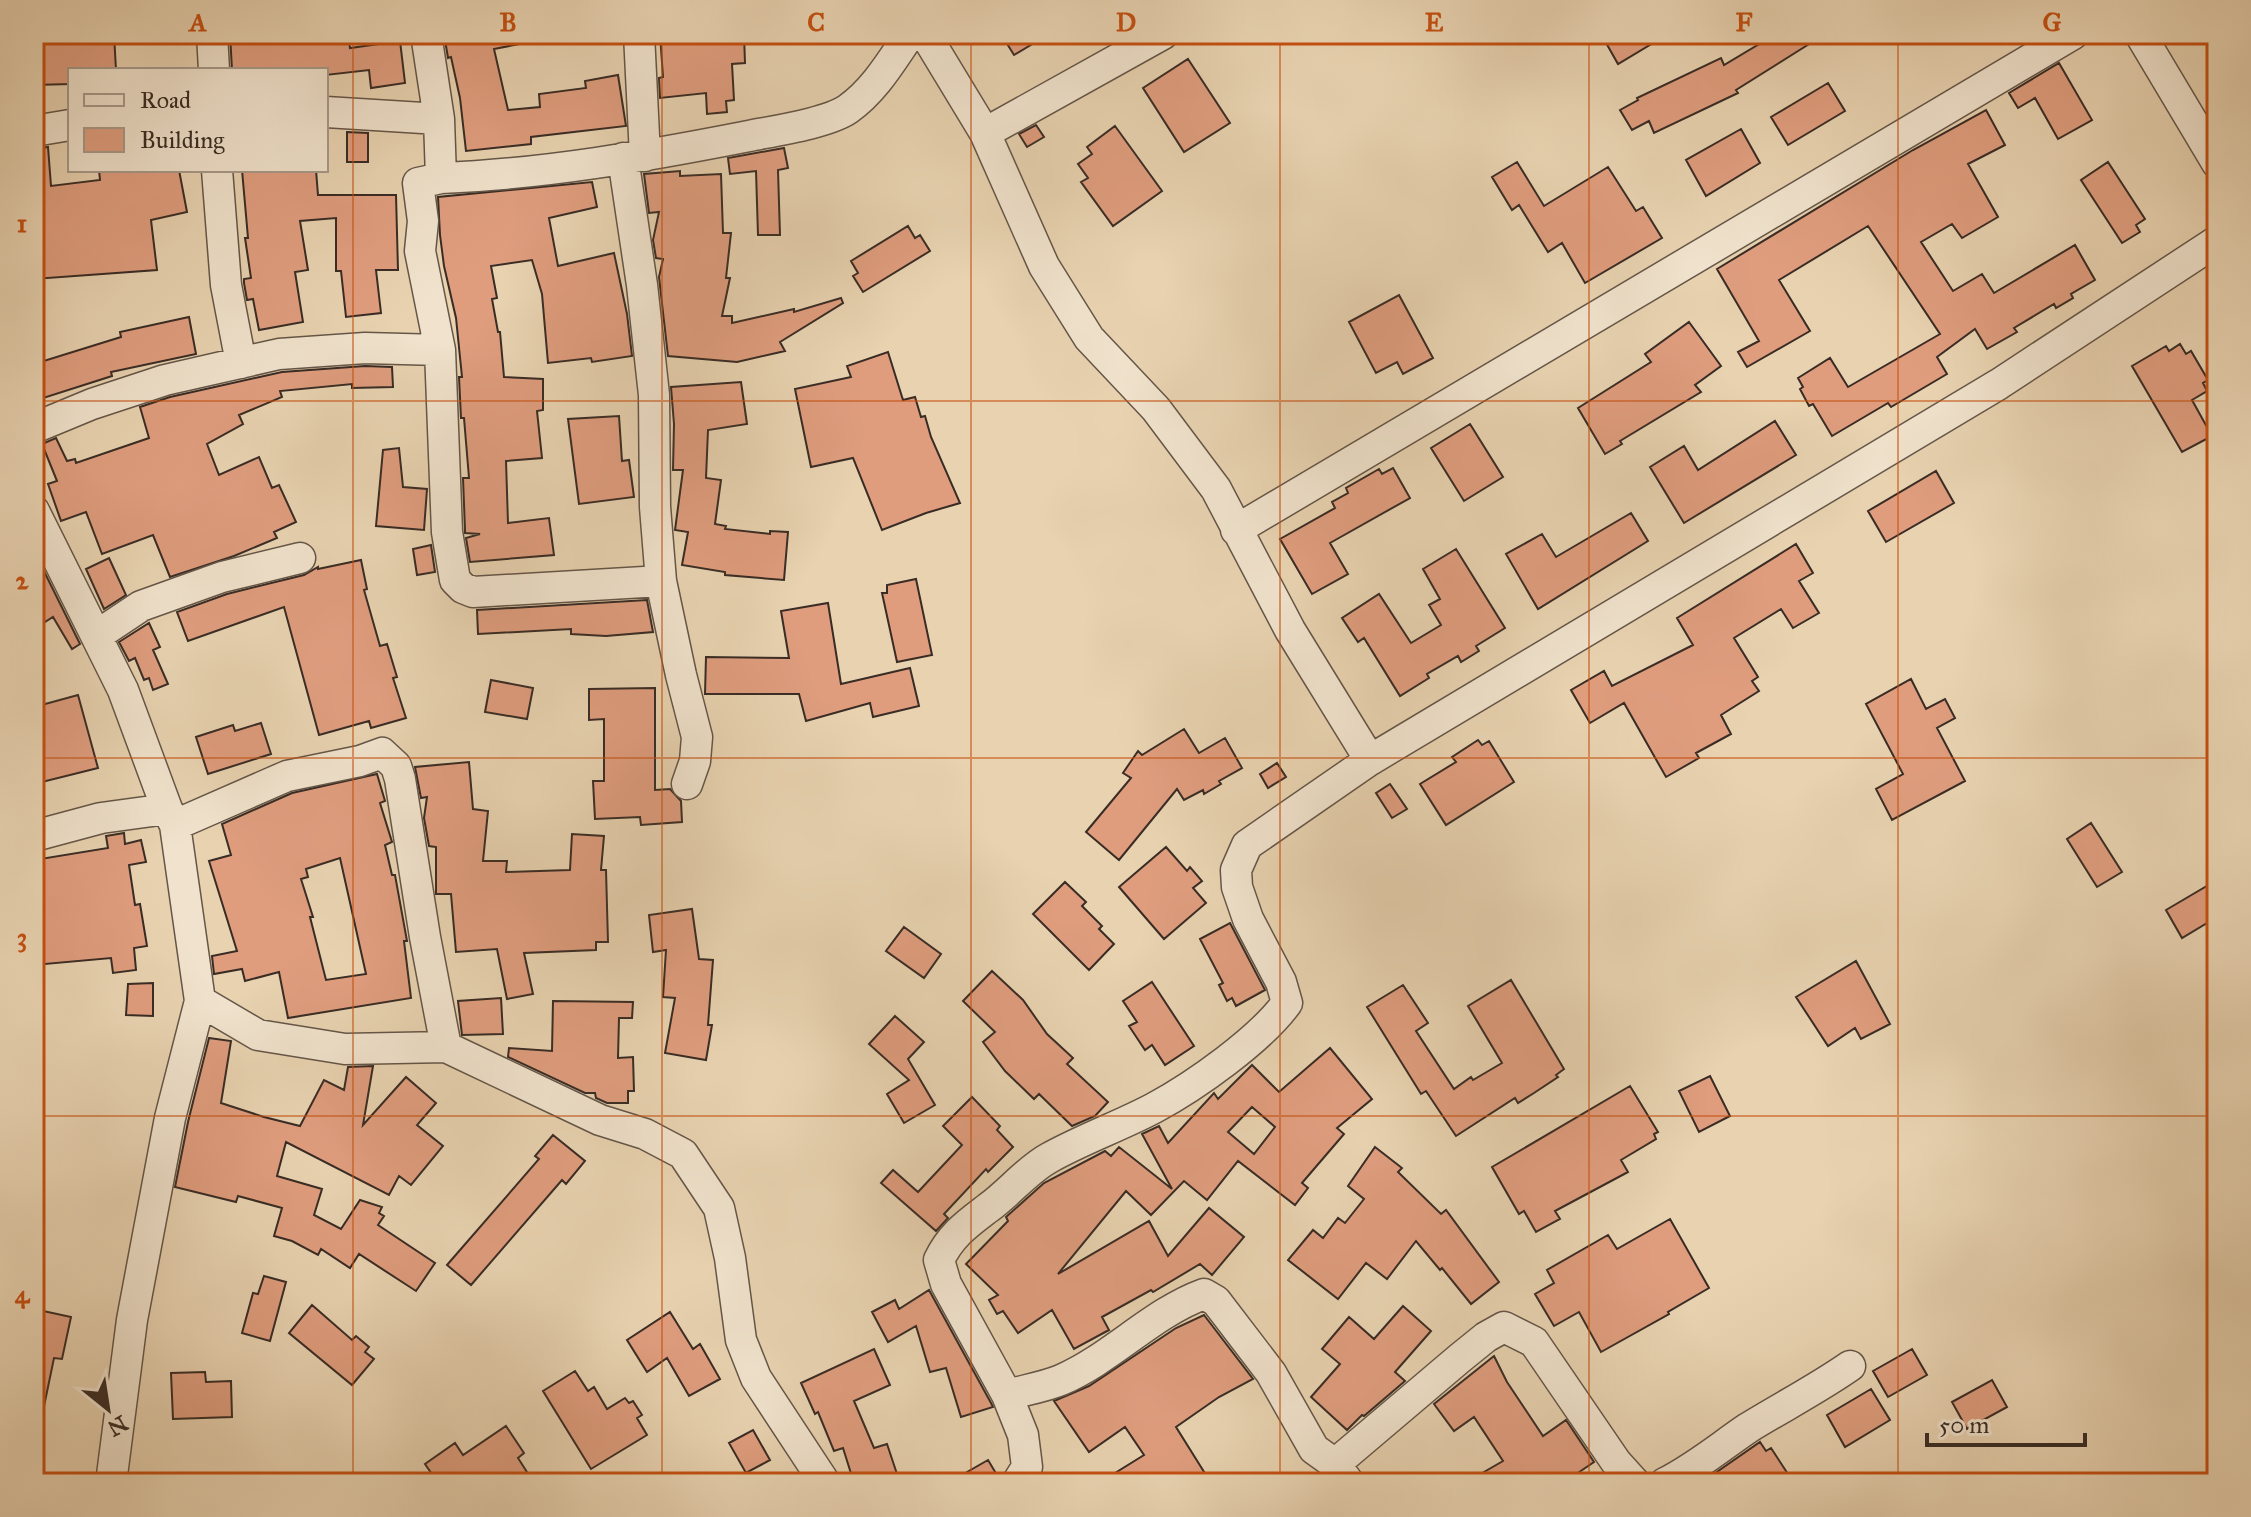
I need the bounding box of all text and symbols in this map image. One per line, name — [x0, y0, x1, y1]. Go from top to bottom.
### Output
text: A — [187, 6, 207, 38]
text: B — [499, 6, 517, 38]
text: C — [807, 6, 825, 38]
text: D — [1116, 6, 1136, 38]
text: E — [1425, 6, 1444, 38]
text: F — [1736, 6, 1753, 38]
text: G — [2042, 6, 2062, 38]
legend — [68, 68, 328, 172]
text: Road — [140, 85, 191, 115]
text: Building — [140, 125, 225, 155]
text: 1 — [17, 207, 27, 239]
text: 2 — [16, 564, 30, 596]
text: 3 — [17, 921, 27, 953]
text: 4 — [15, 1278, 31, 1310]
north arrow — [68, 1369, 148, 1449]
scale bar — [1927, 1397, 2085, 1447]
text: N — [103, 1410, 133, 1442]
text: 50 m — [1939, 1410, 1989, 1440]

